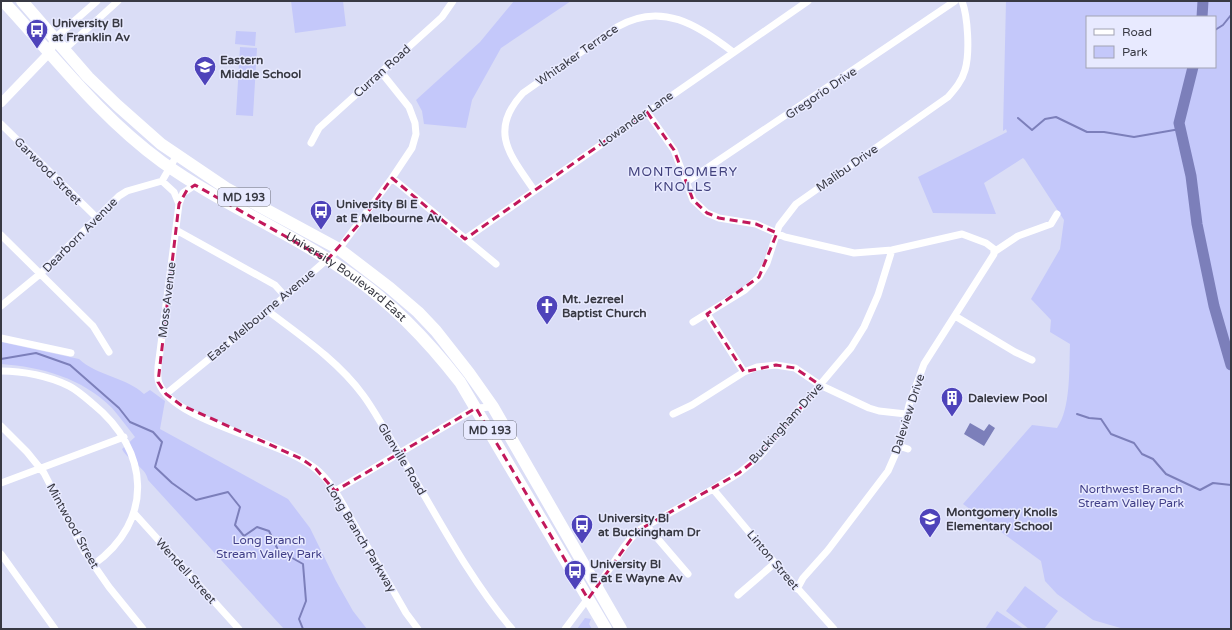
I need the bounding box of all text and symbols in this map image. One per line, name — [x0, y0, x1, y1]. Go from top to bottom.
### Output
place label: University Bl at Franklin Av — [52, 16, 130, 44]
legend — [1086, 16, 1216, 68]
bus stop icon: University Bl at Franklin Av — [24, 17, 50, 50]
street label: Whitaker Terrace — [533, 21, 621, 89]
text: Road — [1122, 25, 1152, 39]
street label: Curran Road — [351, 42, 413, 100]
text: Park — [1122, 45, 1148, 59]
place label: Eastern Middle School — [220, 53, 301, 81]
school or university icon: Eastern Middle School — [192, 54, 218, 87]
street label: Gregorio Drive — [783, 64, 859, 122]
street label: Lowander Lane — [596, 88, 676, 150]
street label: Garwood Street — [11, 134, 85, 208]
street label: Malibu Drive — [814, 142, 881, 194]
district label: MONTGOMERY KNOLLS — [628, 164, 738, 195]
road number: MD 193 — [218, 188, 270, 206]
street label: Dearborn Avenue — [40, 195, 120, 275]
place label: University Bl E at E Melbourne Av — [336, 197, 442, 225]
bus stop icon: University Bl E at E Melbourne Av — [308, 198, 334, 231]
street label: University Boulevard East — [283, 229, 410, 325]
street label: Moss Avenue — [155, 261, 179, 339]
street label: East Melbourne Avenue — [204, 266, 318, 364]
place label: Mt. Jezreel Baptist Church — [562, 292, 647, 321]
church icon: Mt. Jezreel Baptist Church — [534, 293, 560, 326]
street label: Daleview Drive — [888, 372, 928, 456]
street label: Buckingham Drive — [746, 379, 826, 466]
building icon: Daleview Pool — [939, 385, 965, 418]
place label: Daleview Pool — [968, 391, 1048, 405]
street label: Glenville Road — [375, 420, 429, 498]
road number: MD 193 — [464, 421, 516, 439]
street label: Mintwood Street — [44, 481, 102, 571]
street label: Long Branch Parkway — [323, 481, 399, 595]
park label: Northwest Branch Stream Valley Park — [1078, 482, 1185, 510]
place label: Montgomery Knolls Elementary School — [946, 505, 1058, 534]
school or university icon: Montgomery Knolls Elementary School — [917, 506, 943, 539]
place label: University Bl at Buckingham Dr — [598, 511, 701, 540]
bus stop icon: University Bl at Buckingham Dr — [569, 512, 595, 545]
street label: Linton Street — [744, 527, 802, 593]
park label: Long Branch Stream Valley Park — [216, 533, 323, 561]
street label: Wendell Street — [153, 535, 219, 607]
place label: University Bl E at E Wayne Av — [590, 557, 683, 586]
bus stop icon: University Bl E at E Wayne Av — [562, 558, 588, 591]

